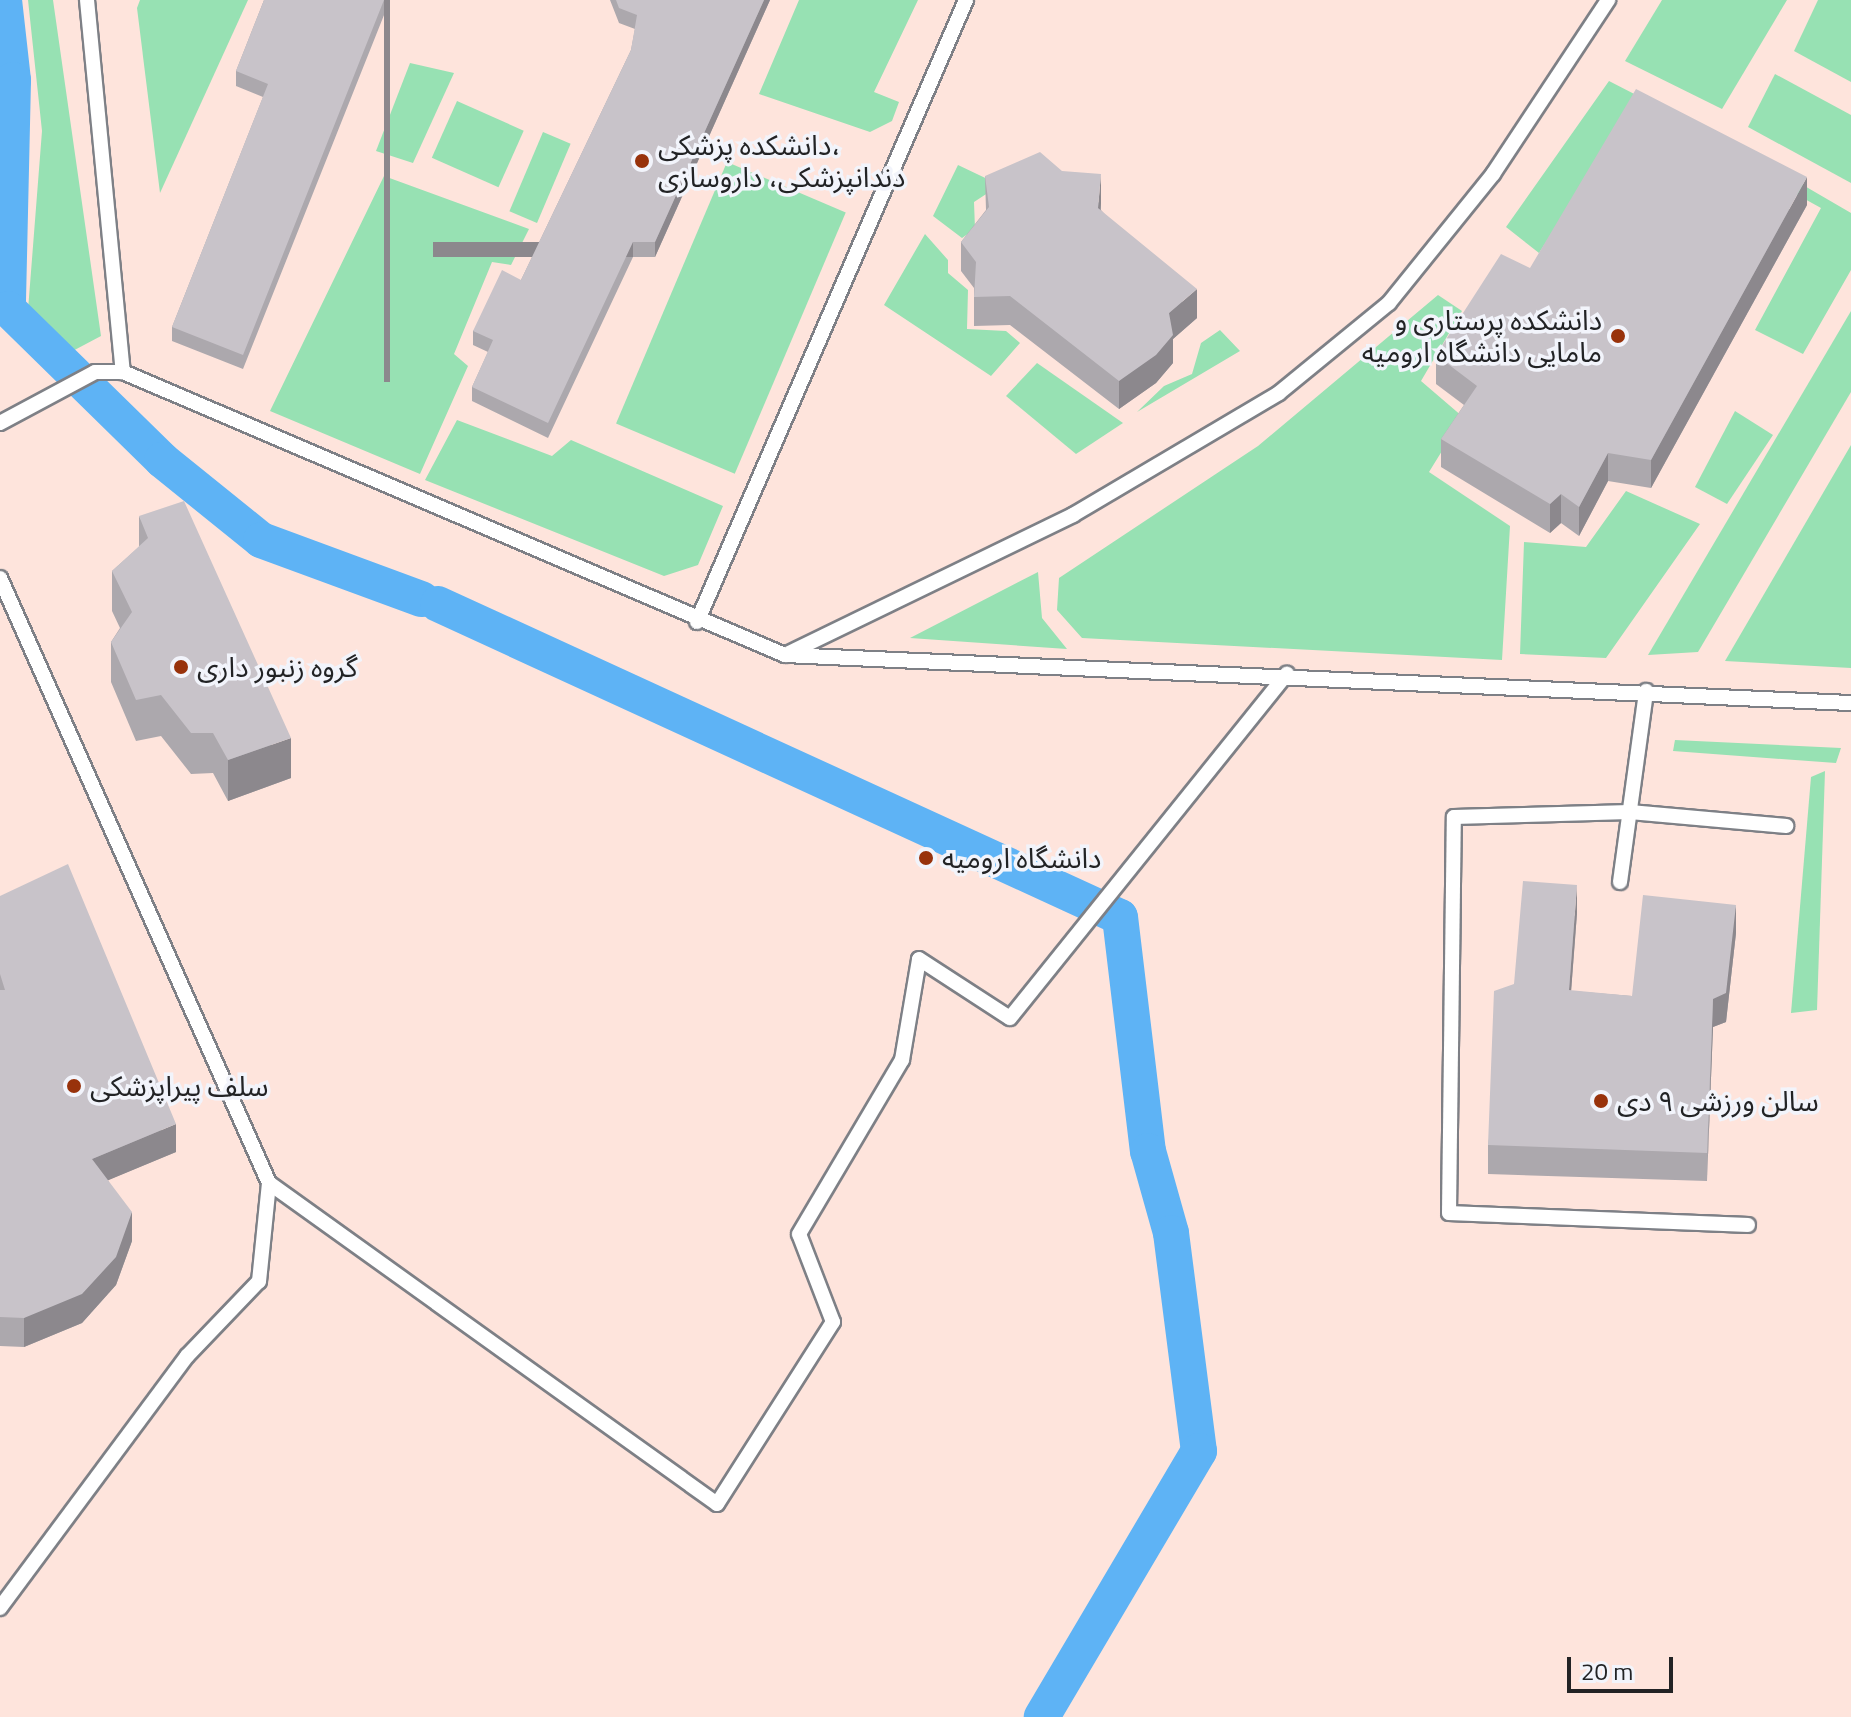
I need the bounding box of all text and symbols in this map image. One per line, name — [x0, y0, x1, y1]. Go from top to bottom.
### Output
place label: دانشکده پزشکی، دندانپزشکی، داروسازی — [658, 128, 905, 194]
marker: دانشکده پزشکی، دندانپزشکی، داروسازی — [633, 152, 651, 170]
place label: دانشکده پرستاری و مامایی دانشگاه ارومیه — [1362, 303, 1602, 369]
marker: دانشکده پرستاری و مامایی دانشگاه ارومیه — [1609, 327, 1627, 345]
place label: گروه زنبور داری — [197, 650, 357, 684]
marker: گروه زنبور داری — [172, 658, 190, 676]
place label: دانشگاه ارومیه — [942, 841, 1101, 875]
marker: دانشگاه ارومیه — [917, 849, 935, 867]
place label: سلف پیراپزشکی — [90, 1069, 269, 1103]
marker: سلف پیراپزشکی — [65, 1077, 83, 1095]
place label: سالن ورزشی ۹ دی — [1617, 1084, 1819, 1118]
marker: سالن ورزشی ۹ دی — [1592, 1092, 1610, 1110]
scale bar — [1571, 1641, 1677, 1691]
text: 20 m — [1581, 1653, 1633, 1689]

